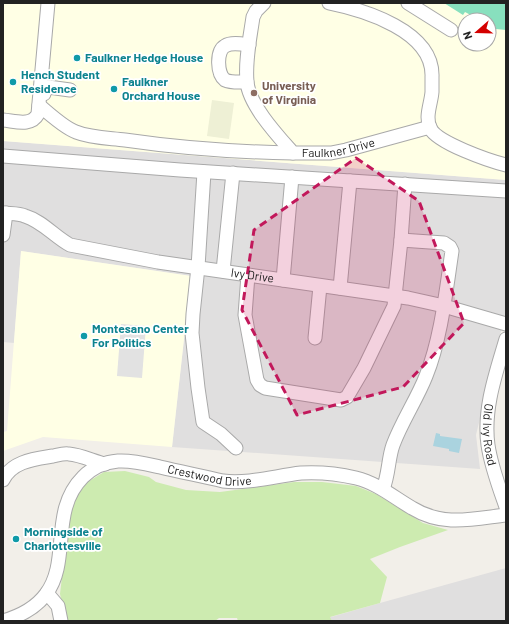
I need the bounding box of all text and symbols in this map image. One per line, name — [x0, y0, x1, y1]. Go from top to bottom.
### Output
north arrow — [457, 12, 497, 52]
text: N — [460, 30, 474, 41]
place label: Faulkner Hedge House — [85, 50, 204, 64]
marker: Faulkner Hedge House — [72, 53, 82, 63]
place label: Hench Student Residence — [21, 67, 100, 95]
place label: Faulkner Orchard House — [122, 74, 201, 102]
marker: Hench Student Residence — [8, 77, 18, 87]
place label: University of Virginia — [262, 78, 316, 106]
marker: Faulkner Orchard House — [109, 84, 119, 94]
marker: University of Virginia — [249, 88, 259, 98]
street label: Faulkner Drive — [302, 134, 376, 159]
street label: Ivy Drive — [230, 265, 275, 285]
place label: Montesano Center For Politics — [92, 321, 189, 349]
marker: Montesano Center For Politics — [79, 331, 89, 341]
street label: Old Ivy Road — [481, 403, 500, 467]
street label: Crestwood Drive — [166, 461, 252, 488]
place label: Morningside of Charlottesville — [24, 524, 103, 552]
marker: Morningside of Charlottesville — [11, 534, 21, 544]

